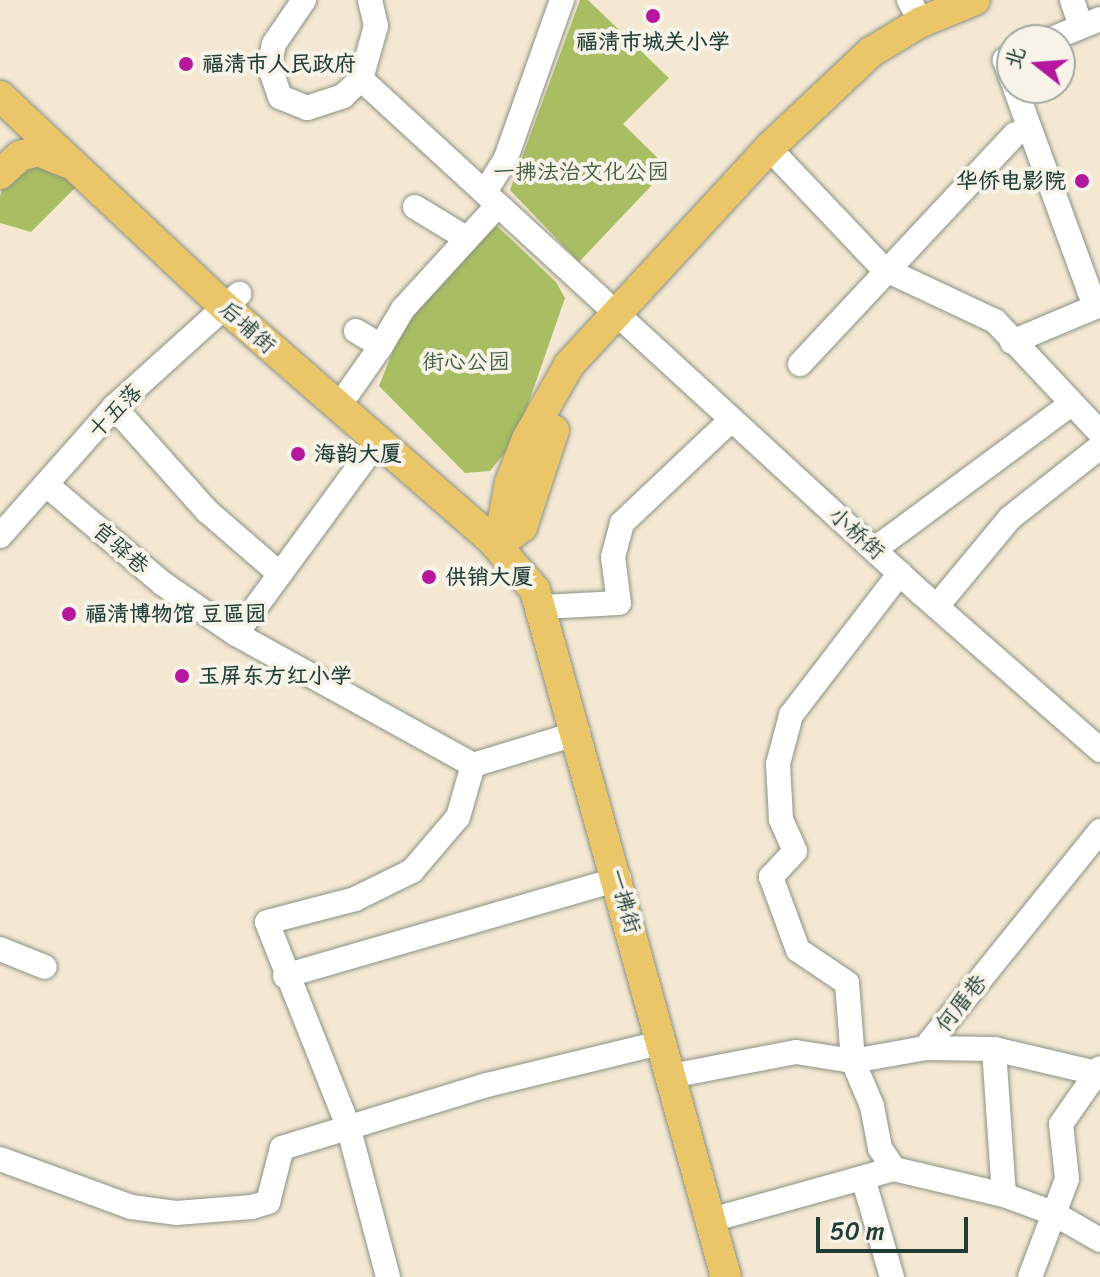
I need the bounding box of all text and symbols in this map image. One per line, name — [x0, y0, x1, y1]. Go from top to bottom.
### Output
marker: 福清市城关小学 — [644, 7, 662, 25]
north arrow — [996, 24, 1076, 104]
place label: 福清市城关小学 — [576, 29, 730, 55]
text: 北 — [993, 41, 1036, 74]
place label: 福清市人民政府 — [202, 51, 356, 77]
marker: 福清市人民政府 — [177, 55, 195, 73]
park label: 一拂法治文化公园 — [493, 159, 669, 185]
place label: 华侨电影院 — [956, 168, 1066, 194]
marker: 华侨电影院 — [1073, 172, 1091, 190]
street label: 后埔街 — [215, 295, 281, 359]
park label: 街心公园 — [422, 349, 510, 375]
street label: 十五落 — [83, 378, 147, 444]
place label: 海韵大厦 — [314, 441, 402, 467]
marker: 海韵大厦 — [289, 445, 307, 463]
street label: 小桥街 — [824, 501, 890, 565]
street label: 官驿巷 — [87, 516, 155, 580]
place label: 供销大厦 — [445, 564, 533, 590]
marker: 供销大厦 — [420, 568, 438, 586]
place label: 福清博物馆 豆區园 — [85, 601, 267, 627]
marker: 福清博物馆 豆區园 — [60, 605, 78, 623]
place label: 玉屏东方红小学 — [198, 663, 352, 689]
marker: 玉屏东方红小学 — [173, 667, 191, 685]
street label: 一拂街 — [604, 866, 646, 936]
street label: 何厝巷 — [930, 969, 992, 1037]
scale bar — [820, 1201, 972, 1251]
text: 50 m — [830, 1210, 885, 1252]

